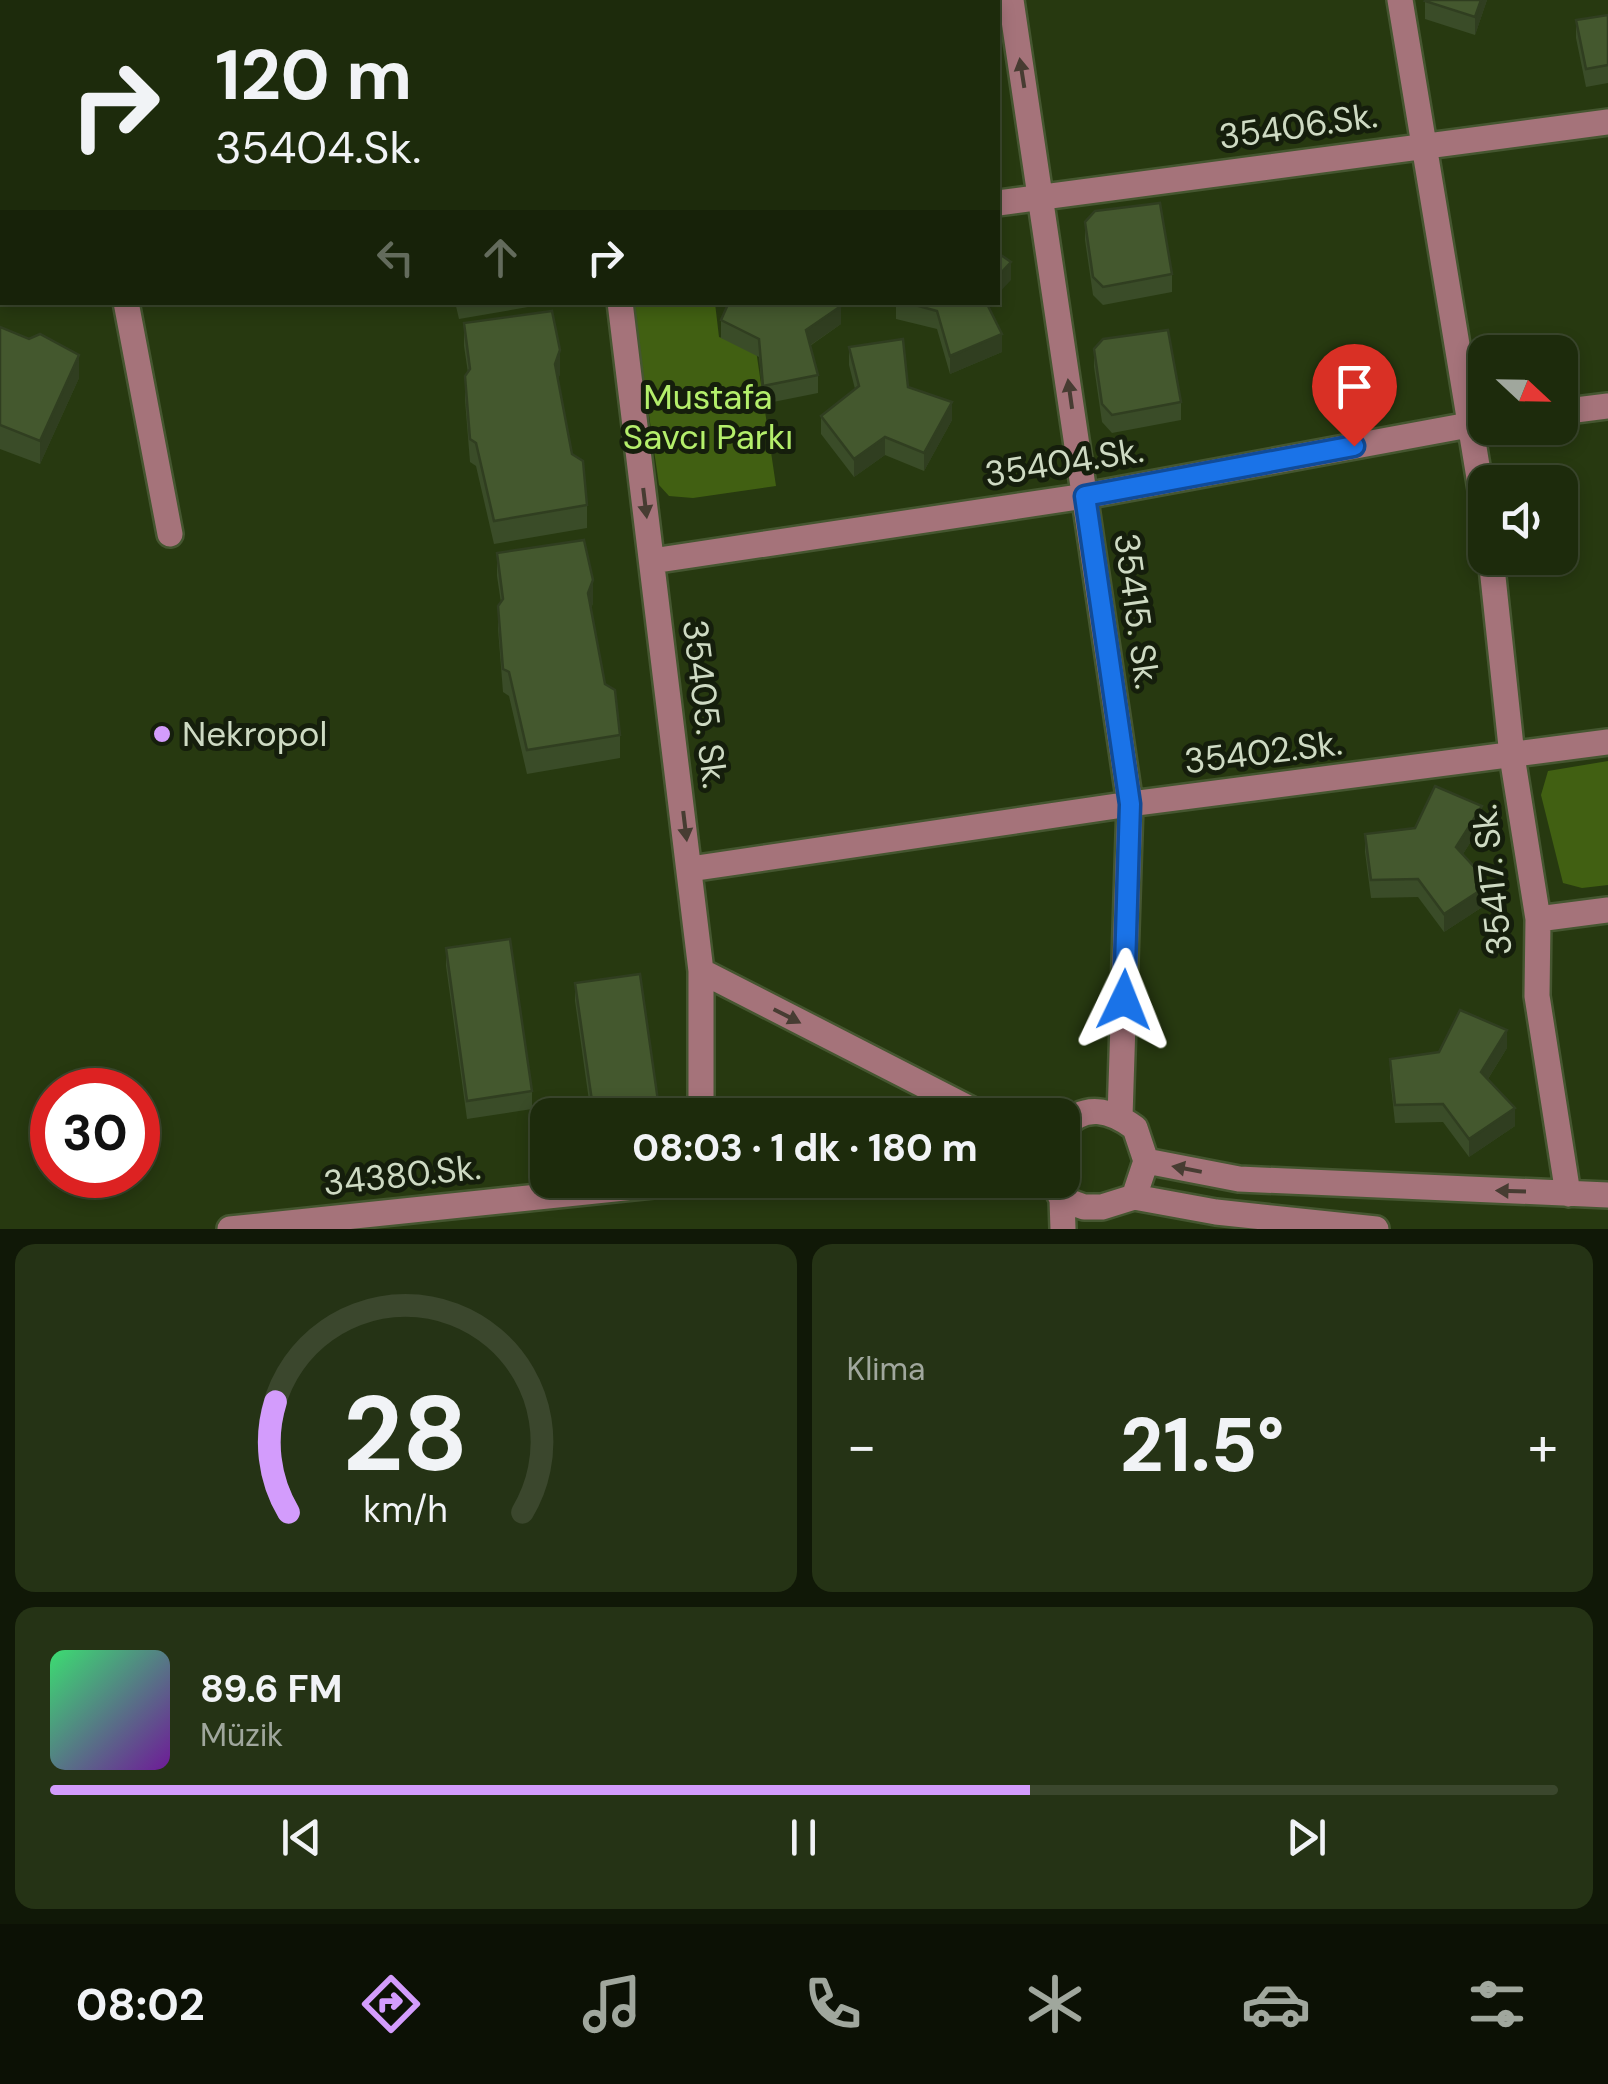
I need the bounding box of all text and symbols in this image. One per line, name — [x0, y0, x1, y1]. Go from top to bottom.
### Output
text: 120 m — [215, 30, 412, 121]
icon: right — [50, 40, 180, 170]
one-way arrow — [1014, 57, 1029, 88]
street label: 35406.Sk. — [1216, 92, 1380, 160]
text: 35404.Sk. — [215, 118, 421, 177]
icon: left — [368, 230, 423, 285]
icon: ahead — [473, 230, 528, 285]
icon: right — [578, 230, 633, 285]
north arrow — [1468, 335, 1578, 445]
map controls — [1468, 335, 1578, 575]
pin — [1312, 344, 1397, 447]
icon: arrive — [1327, 359, 1382, 414]
park label: Mustafa Savcı Parkı — [623, 374, 793, 460]
one-way arrow — [1061, 378, 1077, 410]
street label: 35404.Sk. — [981, 427, 1147, 497]
button: sound — [1468, 465, 1578, 575]
one-way arrow — [637, 488, 653, 520]
street label: 35415. Sk. — [1103, 530, 1171, 692]
street label: 35405. Sk. — [672, 617, 738, 791]
place label: Nekropol — [182, 711, 327, 757]
street label: 35402.Sk. — [1181, 719, 1345, 785]
marker: Nekropol — [151, 723, 173, 745]
street label: 35417. Sk. — [1461, 802, 1523, 958]
one-way arrow — [677, 811, 693, 842]
position arrow — [1072, 948, 1176, 1052]
one-way arrow — [773, 1007, 802, 1024]
speed limit sign: 30 — [30, 1068, 160, 1198]
text: 08:03 · 1 dk · 180 m — [632, 1123, 978, 1173]
street label: 34380.Sk. — [321, 1144, 483, 1206]
one-way arrow — [1171, 1161, 1202, 1176]
one-way arrow — [1494, 1183, 1526, 1199]
text: Klima — [847, 1348, 925, 1390]
text: 28 — [343, 1367, 468, 1502]
text: 21.5° — [1120, 1397, 1284, 1494]
text: − — [847, 1410, 877, 1482]
text: + — [1528, 1410, 1558, 1482]
text: km/h — [364, 1487, 448, 1533]
text: 89.6 FM — [200, 1664, 342, 1714]
text: Müzik — [200, 1714, 283, 1756]
icon: previous — [274, 1810, 329, 1865]
icon: pause — [776, 1810, 831, 1865]
icon: next — [1279, 1810, 1334, 1865]
icon: directions — [356, 1969, 426, 2039]
icon: music — [577, 1969, 647, 2039]
icon: phone — [798, 1969, 868, 2039]
icon: climate — [1020, 1969, 1090, 2039]
icon: car — [1241, 1969, 1311, 2039]
icon: filters — [1462, 1969, 1532, 2039]
text: 08:02 — [76, 1975, 205, 2034]

